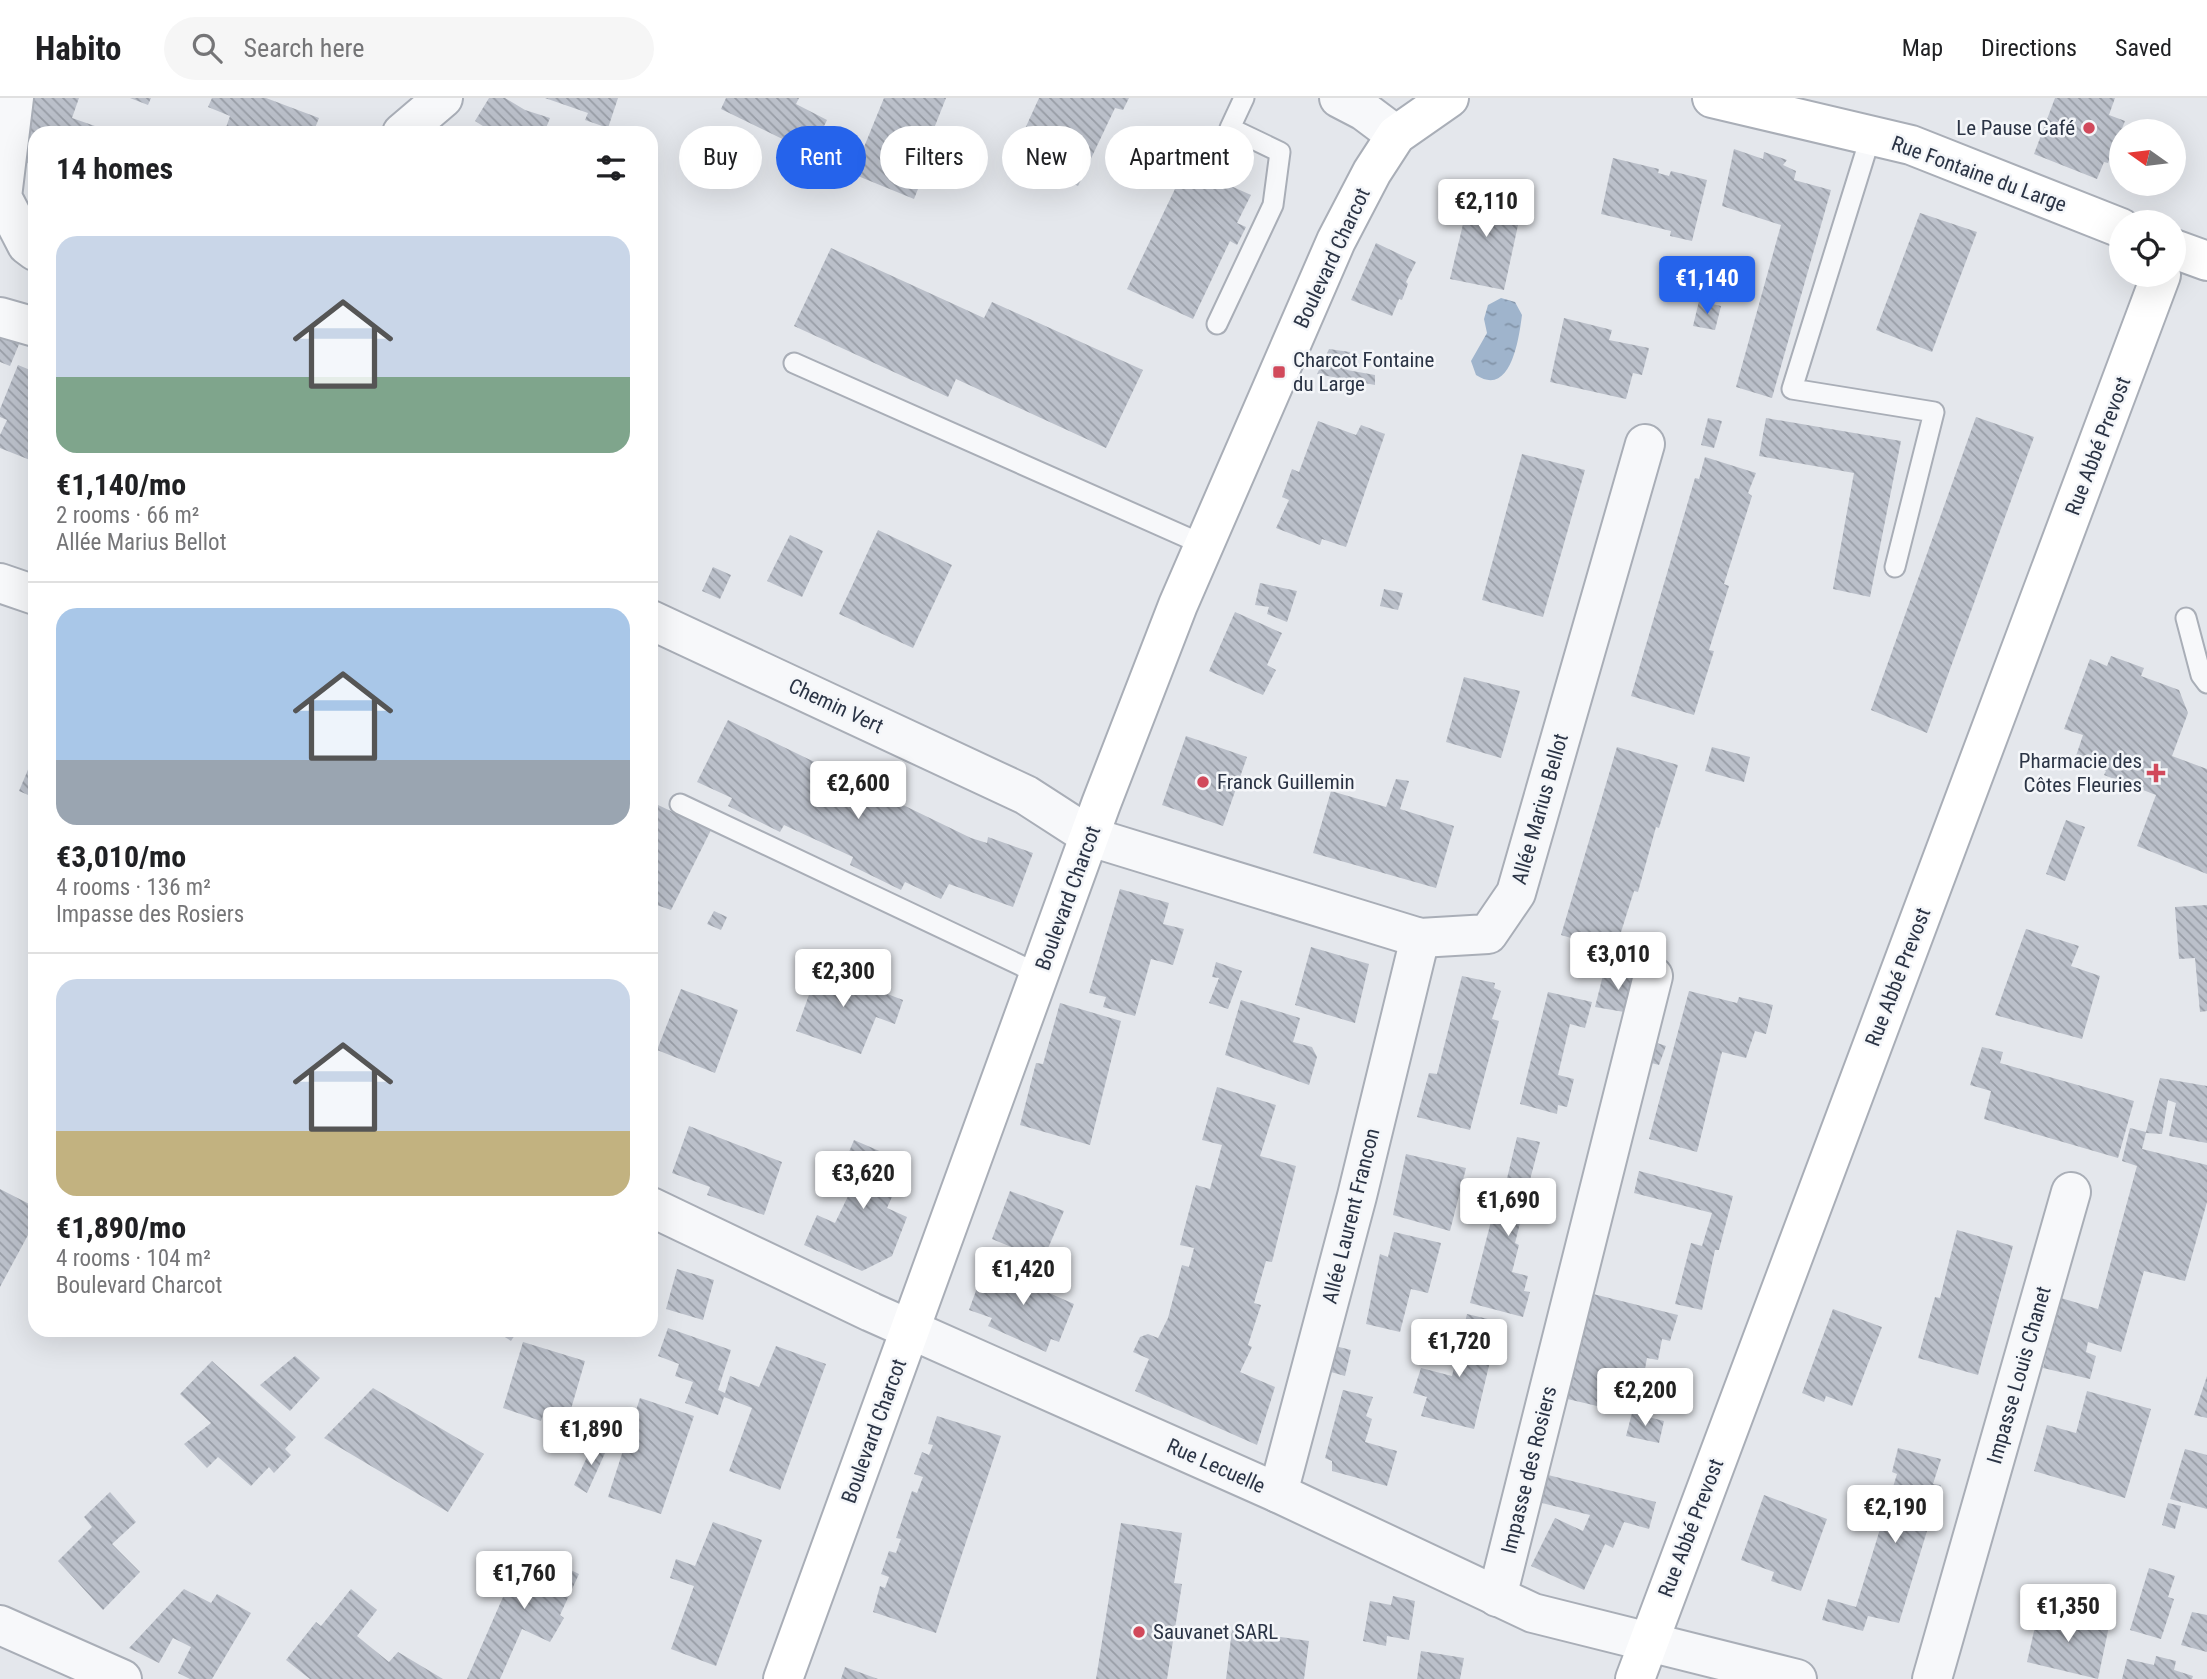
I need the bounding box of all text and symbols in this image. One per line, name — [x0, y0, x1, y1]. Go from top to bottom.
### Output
search box — [164, 17, 654, 80]
text: Habito — [35, 29, 122, 68]
icon: search — [188, 29, 226, 67]
text: Search here — [244, 33, 364, 63]
text: Map — [1902, 34, 1943, 62]
text: Directions — [1981, 34, 2077, 62]
text: Saved — [2115, 34, 2172, 62]
place label: Le Pause Café — [1956, 116, 2075, 140]
north arrow — [2109, 119, 2186, 196]
map controls — [2109, 119, 2186, 287]
marker: Le Pause Café — [2081, 120, 2097, 136]
chip: Buy — [679, 126, 762, 189]
chip: Rent — [776, 126, 866, 189]
chip: Filters — [880, 126, 988, 189]
chip: New — [1002, 126, 1091, 189]
chip: Apartment — [1105, 126, 1254, 189]
street label: Rue Fontaine du Large — [1888, 131, 2070, 217]
icon: filters — [592, 149, 630, 187]
text: 14 homes — [56, 151, 173, 186]
pin: €2,110 — [1429, 180, 1543, 239]
street label: Boulevard Charcot — [1289, 184, 1375, 332]
text: €2,110 — [1454, 188, 1518, 215]
button: locate — [2109, 210, 2186, 287]
pin: €1,140 — [1650, 256, 1764, 316]
text: €1,140 — [1675, 265, 1739, 292]
icon: home — [280, 281, 406, 407]
place label: Charcot Fontaine du Large — [1293, 348, 1434, 396]
marker: Charcot Fontaine du Large — [1271, 364, 1287, 380]
street label: Rue Abbé Prevost — [2061, 373, 2135, 519]
text: €1,140/mo — [56, 467, 186, 502]
text: 2 rooms · 66 m² — [56, 502, 199, 529]
text: Allée Marius Bellot — [56, 529, 226, 556]
icon: home — [280, 653, 406, 779]
street label: Chemin Vert — [785, 674, 887, 738]
street label: Allée Marius Bellot — [1507, 731, 1573, 887]
place label: Pharmacie des Côtes Fleuries — [2019, 749, 2142, 797]
pin: €2,600 — [801, 762, 915, 821]
marker: Pharmacie des Côtes Fleuries — [2148, 765, 2164, 781]
text: €2,600 — [826, 770, 890, 797]
place label: Franck Guillemin — [1217, 770, 1355, 794]
marker: Franck Guillemin — [1195, 774, 1211, 790]
street label: Boulevard Charcot — [1031, 823, 1105, 973]
text: €3,010/mo — [56, 839, 186, 874]
text: 4 rooms · 136 m² — [56, 874, 211, 901]
text: Impasse des Rosiers — [56, 901, 244, 928]
street label: Rue Abbé Prevost — [1861, 904, 1935, 1050]
pin: €3,010 — [1561, 932, 1675, 992]
text: €3,010 — [1586, 941, 1650, 968]
pin: €2,300 — [786, 950, 900, 1009]
text: €2,300 — [811, 958, 875, 985]
icon: home — [280, 1024, 406, 1150]
street label: Allée Laurent Francon — [1318, 1126, 1384, 1306]
pin: €3,620 — [806, 1152, 920, 1211]
text: €3,620 — [831, 1160, 895, 1187]
pin: €1,690 — [1451, 1178, 1565, 1238]
text: €1,690 — [1476, 1187, 1540, 1214]
text: €1,890/mo — [56, 1210, 186, 1245]
text: 4 rooms · 104 m² — [56, 1245, 211, 1272]
pin: €1,420 — [966, 1248, 1080, 1307]
text: €1,420 — [991, 1256, 1055, 1283]
text: Boulevard Charcot — [56, 1272, 222, 1299]
street label: Impasse Louis Chanet — [1982, 1283, 2056, 1467]
pin: €1,720 — [1402, 1320, 1516, 1379]
text: €1,720 — [1427, 1328, 1491, 1355]
street label: Boulevard Charcot — [837, 1356, 911, 1506]
pin: €2,200 — [1588, 1368, 1702, 1428]
text: €2,200 — [1613, 1377, 1677, 1404]
street label: Impasse des Rosiers — [1497, 1384, 1561, 1556]
pin: €1,890 — [534, 1408, 648, 1467]
text: €1,890 — [559, 1416, 623, 1443]
street label: Rue Lecuelle — [1163, 1434, 1269, 1498]
street label: Rue Abbé Prevost — [1654, 1455, 1728, 1601]
pin: €2,190 — [1838, 1486, 1952, 1545]
text: €2,190 — [1863, 1494, 1927, 1521]
pin: €1,760 — [467, 1552, 581, 1611]
text: €1,760 — [492, 1560, 556, 1587]
pin: €1,350 — [2011, 1584, 2125, 1644]
text: €1,350 — [2036, 1593, 2100, 1620]
place label: Sauvanet SARL — [1153, 1620, 1278, 1644]
marker: Sauvanet SARL — [1131, 1624, 1147, 1640]

